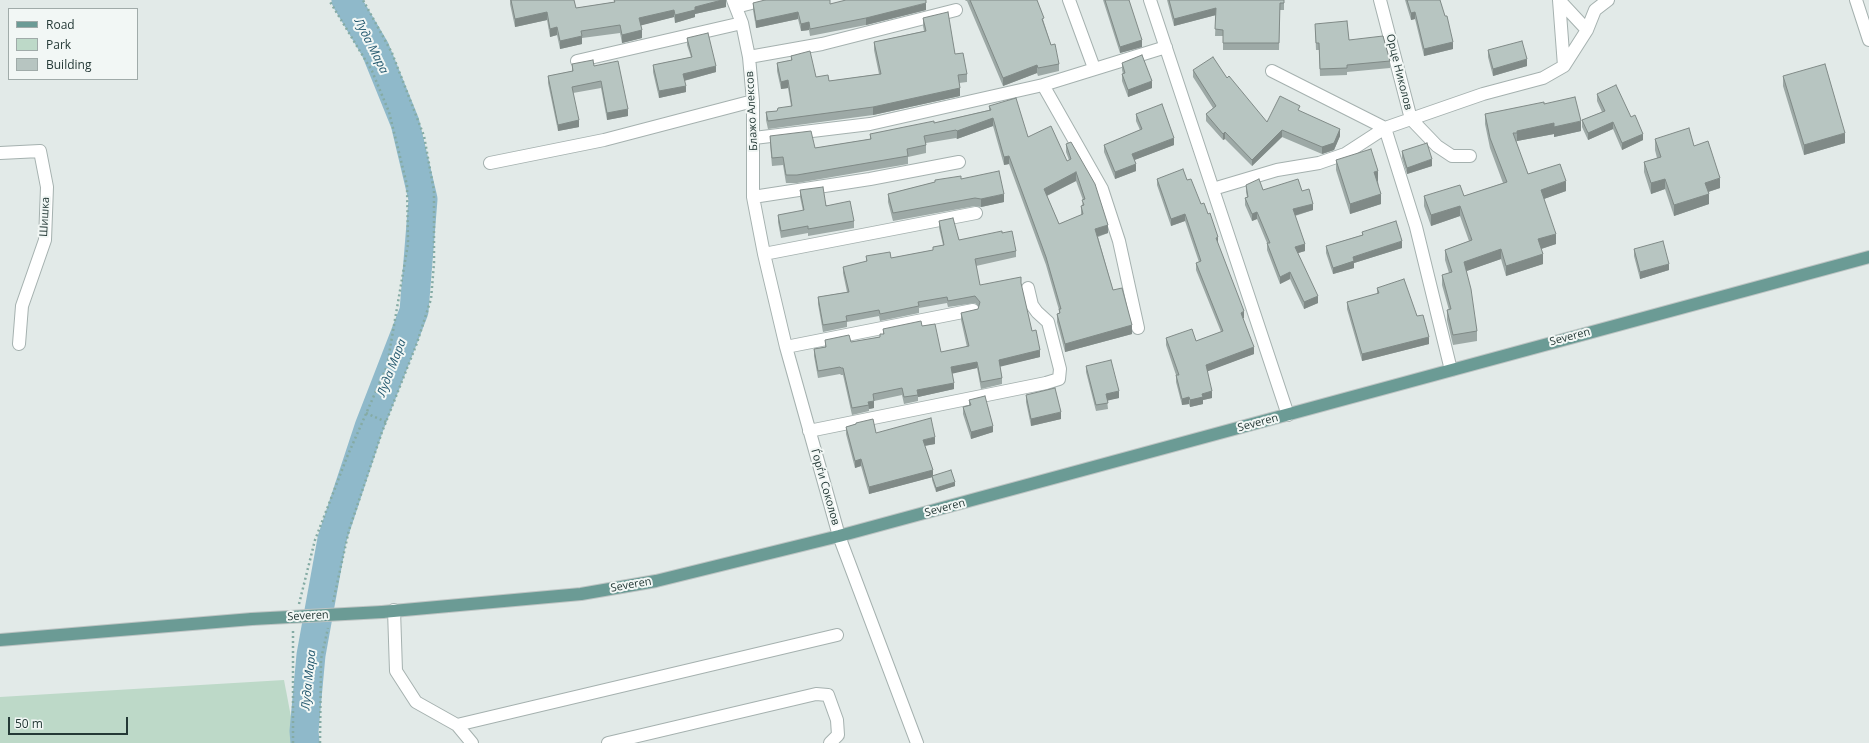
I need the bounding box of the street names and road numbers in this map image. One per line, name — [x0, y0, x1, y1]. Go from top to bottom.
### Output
street label: Орце Николов — [1383, 33, 1415, 111]
street label: Блажо Алексов — [743, 71, 761, 151]
street label: Шишка — [37, 197, 53, 237]
street label: Severen — [1548, 325, 1592, 349]
street label: Severen — [1236, 411, 1280, 435]
street label: Ѓорѓи Соколов — [808, 447, 842, 527]
street label: Severen — [923, 496, 967, 520]
street label: Severen — [610, 575, 652, 595]
street label: Severen — [287, 608, 329, 624]

